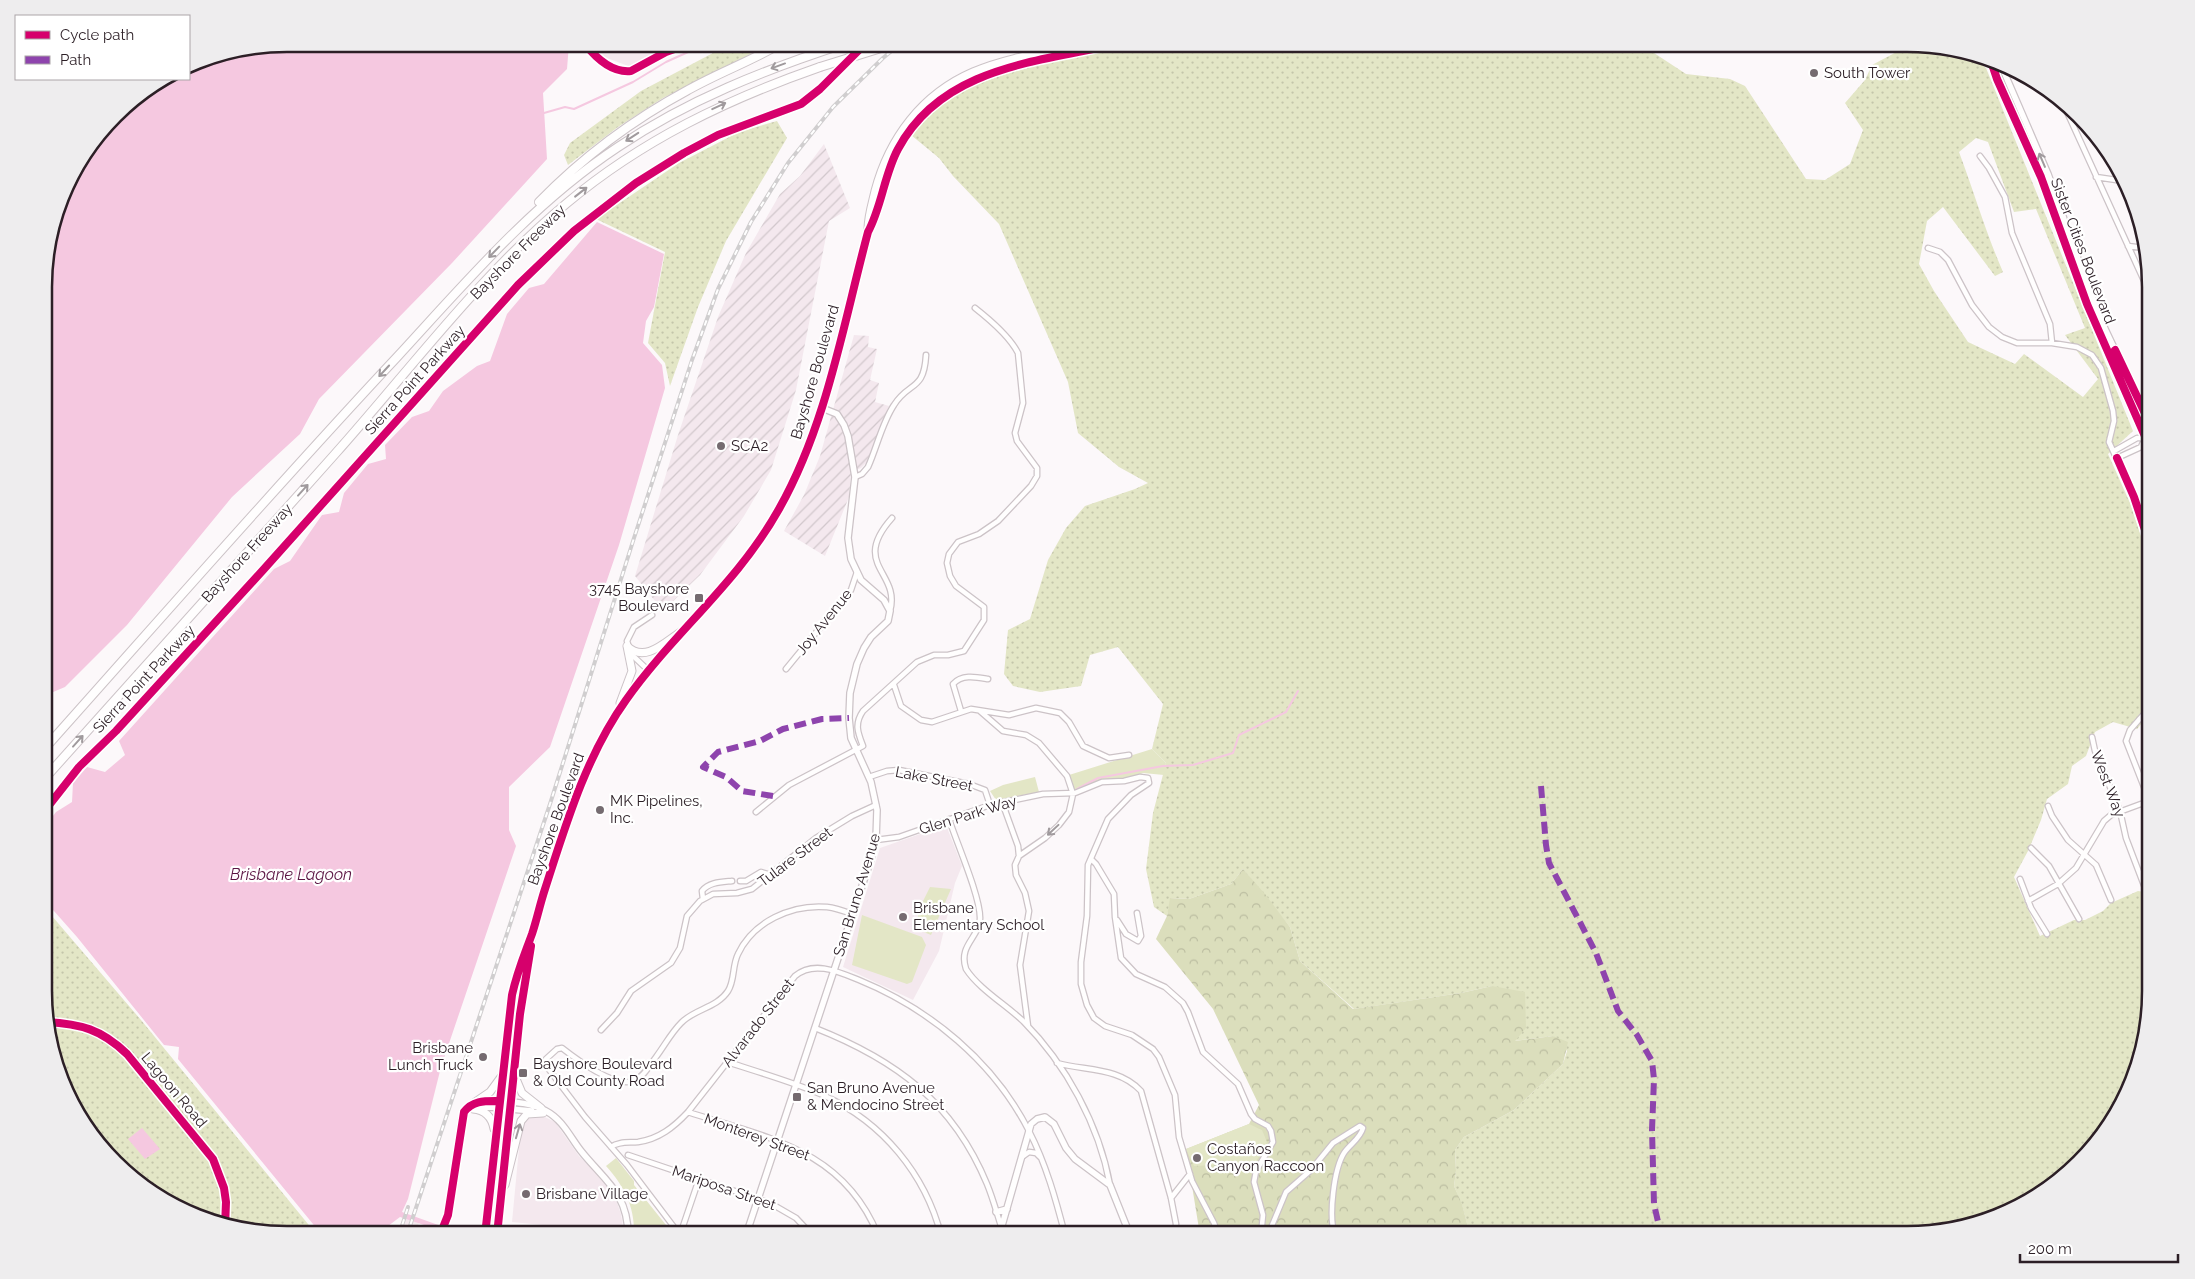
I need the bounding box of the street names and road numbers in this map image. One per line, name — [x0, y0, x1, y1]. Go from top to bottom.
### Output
street label: Sister Cities Boulevard — [2047, 176, 2119, 326]
street label: Bayshore Freeway — [467, 201, 569, 303]
street label: Bayshore Boulevard — [787, 303, 843, 441]
street label: Sierra Point Parkway — [361, 321, 469, 439]
street label: Bayshore Freeway — [198, 500, 296, 606]
street label: Joy Avenue — [792, 585, 856, 659]
street label: Sierra Point Parkway — [89, 621, 199, 737]
street label: West Way — [2087, 748, 2129, 820]
street label: Bayshore Boulevard — [524, 750, 588, 888]
street label: Lake Street — [894, 763, 974, 795]
street label: Glen Park Way — [917, 792, 1019, 838]
street label: Tulare Street — [754, 823, 836, 891]
street label: San Bruno Avenue — [830, 831, 884, 959]
street label: Alvarado Street — [718, 975, 798, 1071]
street label: Lagoon Road — [137, 1049, 211, 1131]
street label: Monterey Street — [702, 1110, 812, 1164]
street label: Mariposa Street — [670, 1162, 778, 1214]

